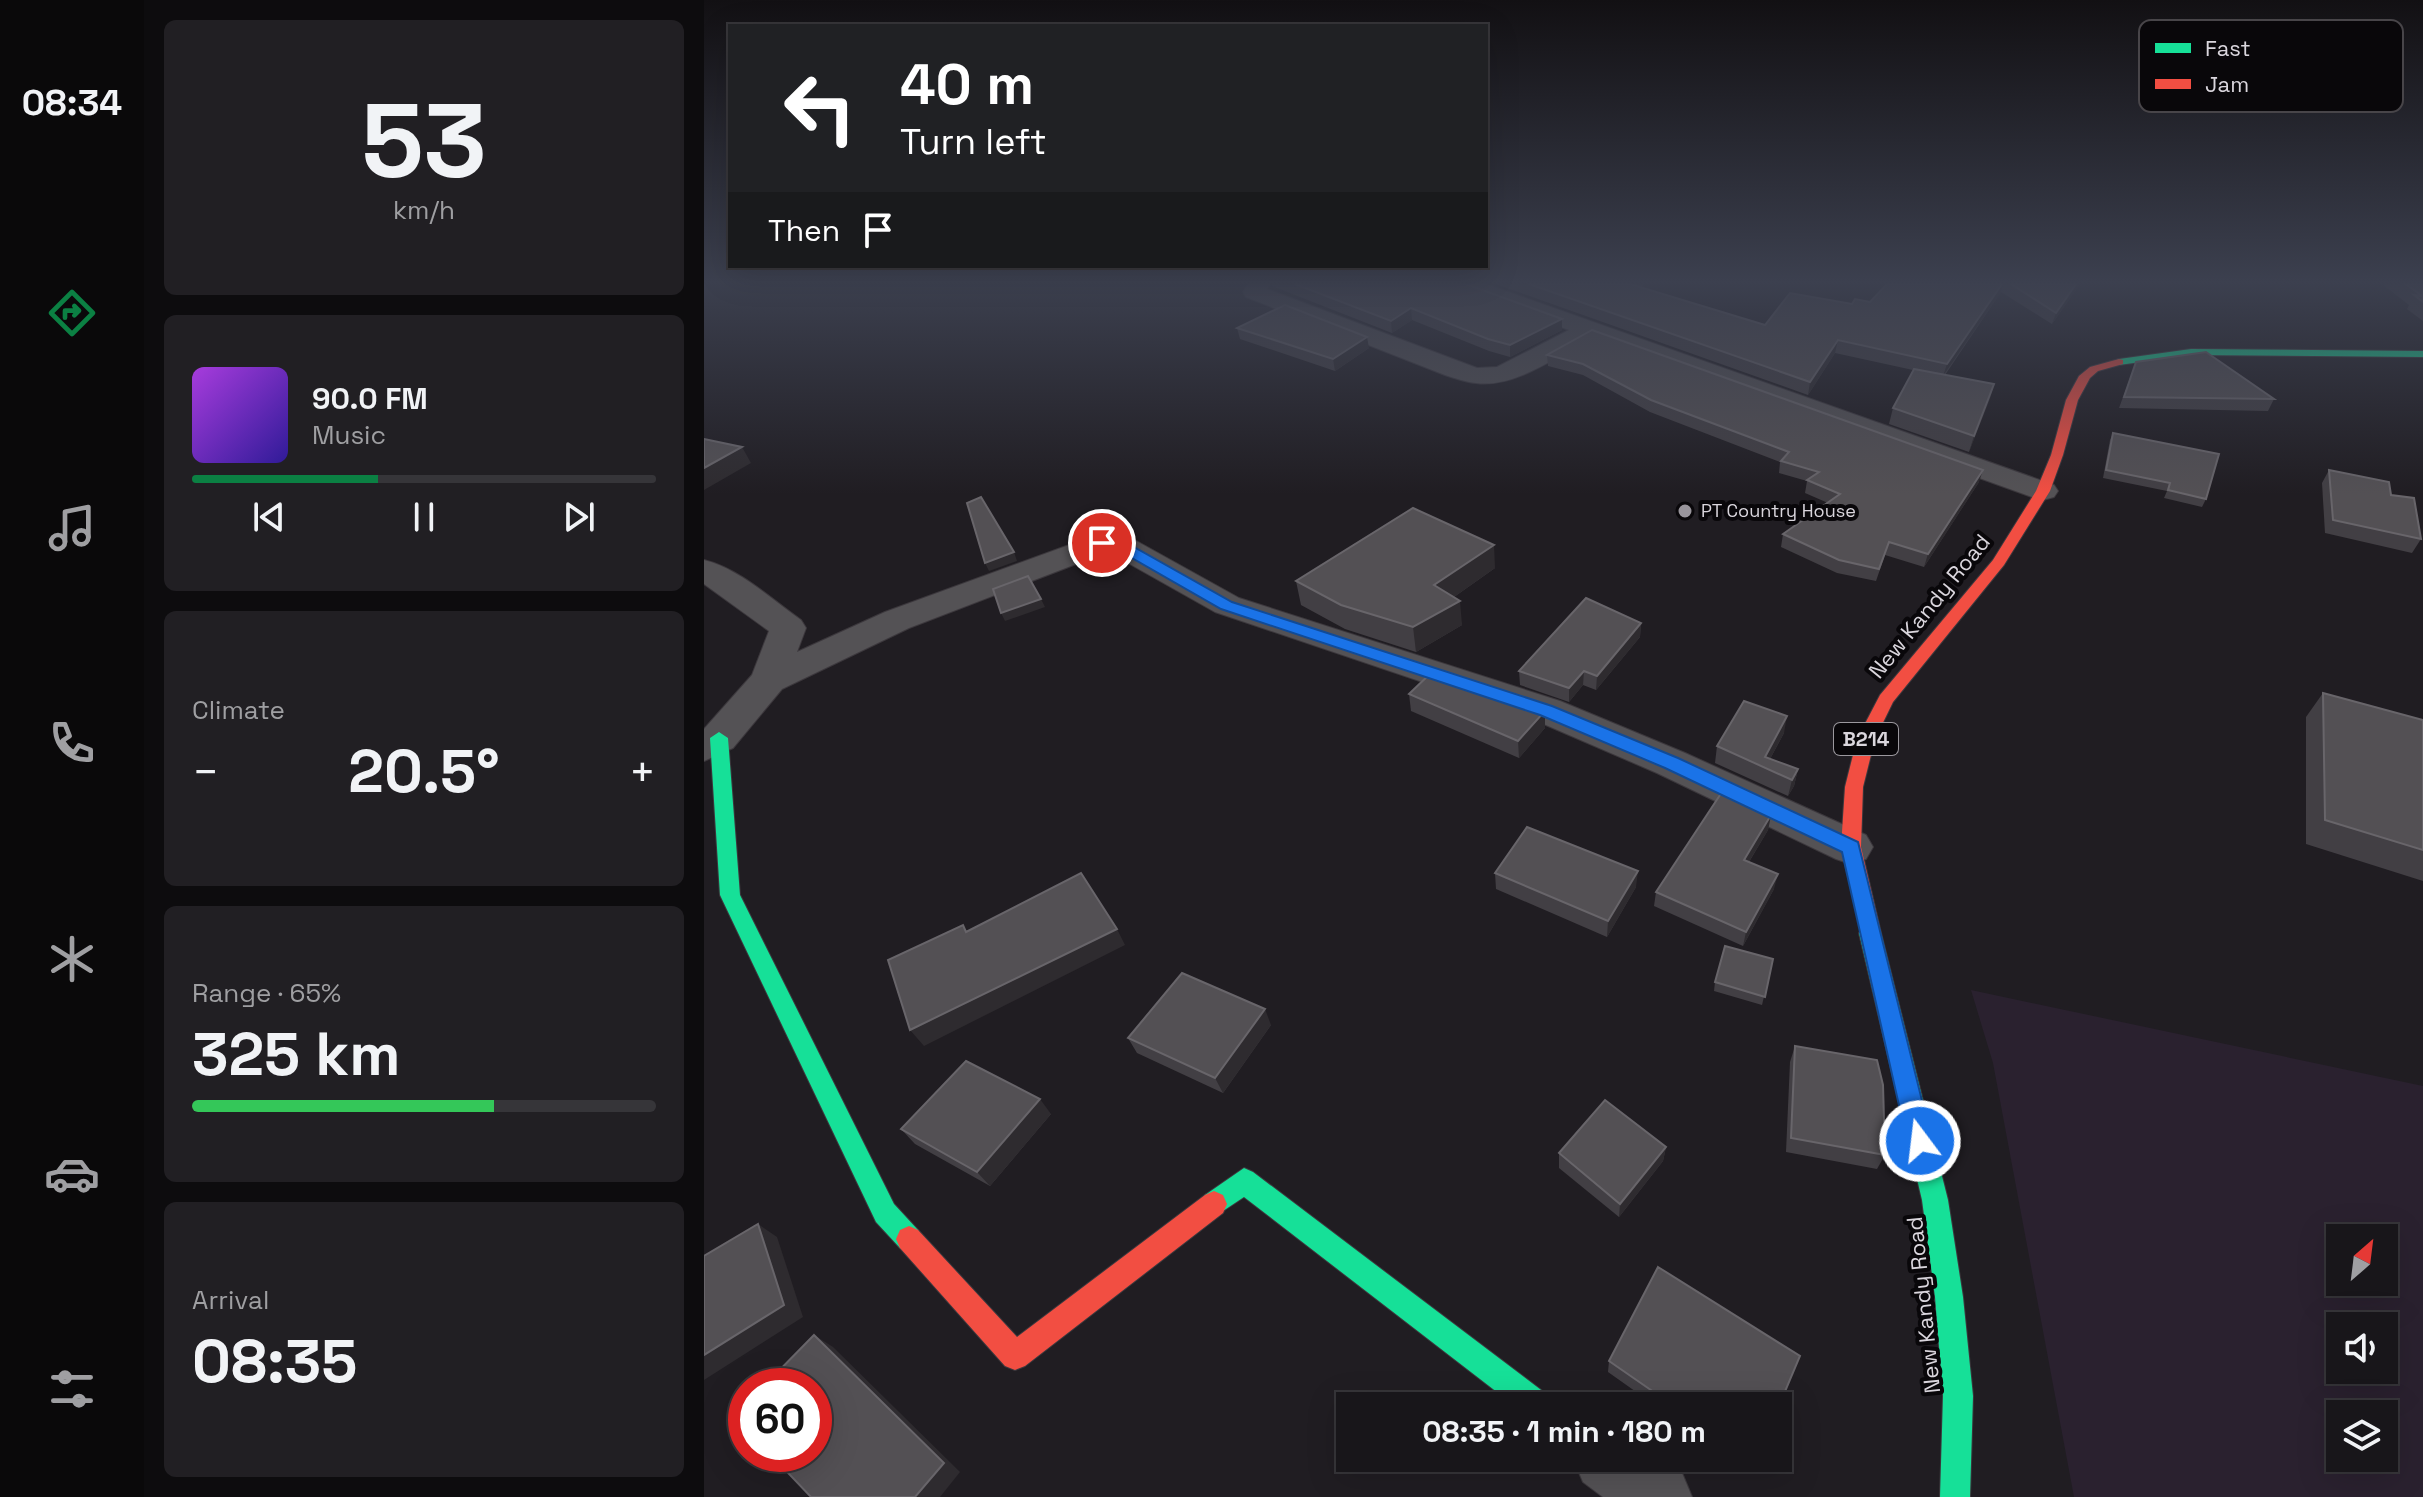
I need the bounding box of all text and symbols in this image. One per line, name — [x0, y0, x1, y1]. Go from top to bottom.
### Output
legend — [2139, 20, 2403, 112]
text: Fast — [2205, 34, 2251, 62]
text: 40 m — [900, 49, 1034, 120]
icon: left — [768, 56, 872, 160]
text: Jam — [2205, 70, 2249, 98]
text: 53 — [361, 75, 487, 207]
text: 08:34 — [22, 80, 122, 126]
text: Turn left — [900, 119, 1047, 165]
text: km/h — [393, 193, 455, 227]
icon: arrive — [856, 208, 900, 252]
text: Then — [768, 211, 840, 250]
icon: directions — [44, 285, 100, 341]
text: 90.0 FM — [312, 379, 428, 418]
text: Music — [312, 418, 386, 452]
icon: previous — [247, 495, 291, 539]
icon: pause — [402, 495, 446, 539]
icon: next — [557, 495, 601, 539]
place label: PT Country House — [1701, 499, 1856, 522]
icon: music — [44, 500, 100, 556]
marker: PT Country House — [1676, 502, 1694, 520]
pin — [1068, 509, 1136, 577]
icon: arrive — [1080, 521, 1124, 565]
street label: New Kandy Road — [1862, 528, 1996, 684]
text: Climate — [192, 693, 285, 727]
icon: phone — [44, 715, 100, 771]
road number: B214 — [1834, 723, 1898, 755]
text: 20.5° — [348, 733, 500, 810]
text: − — [192, 744, 219, 800]
text: + — [629, 744, 656, 800]
icon: climate — [44, 931, 100, 987]
text: Range · 65% — [192, 976, 341, 1010]
text: 325 km — [192, 1016, 400, 1093]
position arrow — [1878, 1099, 1962, 1183]
icon: car — [44, 1146, 100, 1202]
street label: New Kandy Road — [1900, 1215, 1946, 1395]
north arrow — [2326, 1224, 2398, 1296]
map controls — [2326, 1224, 2398, 1472]
text: Arrival — [192, 1283, 269, 1317]
button: sound — [2326, 1312, 2398, 1384]
text: 08:35 — [192, 1323, 357, 1400]
icon: filters — [44, 1361, 100, 1417]
speed limit sign: 60 — [728, 1368, 832, 1472]
button: layers — [2326, 1400, 2398, 1472]
text: 08:35 · 1 min · 180 m — [1422, 1412, 1706, 1451]

